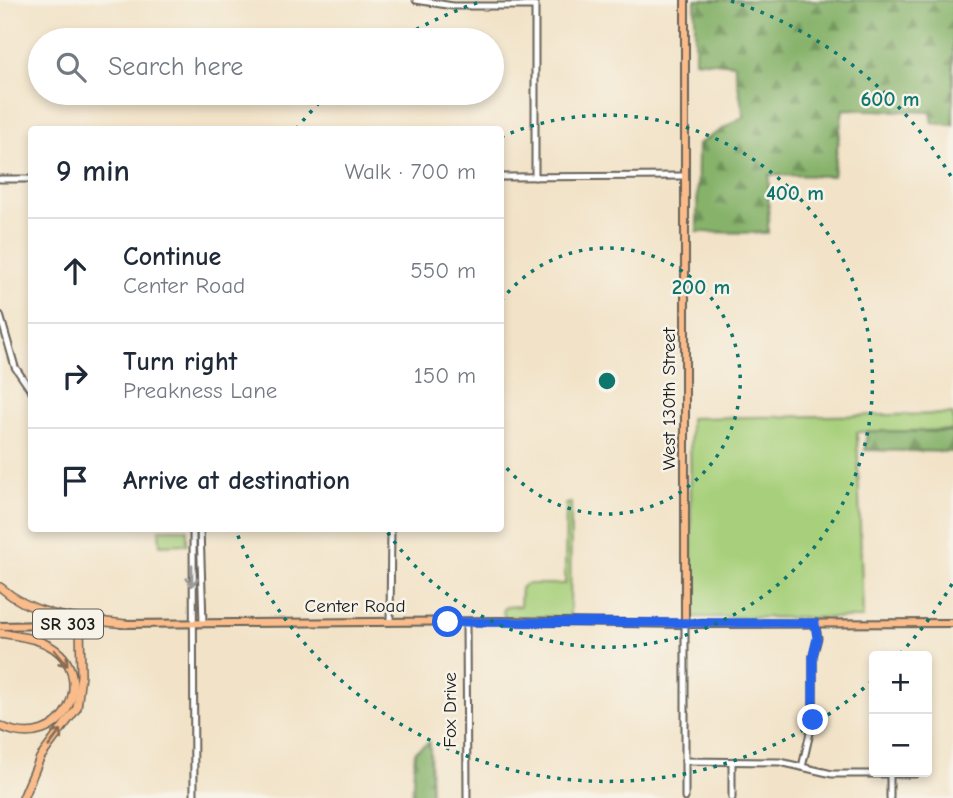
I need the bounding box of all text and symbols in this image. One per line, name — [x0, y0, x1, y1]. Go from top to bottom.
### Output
search box — [28, 28, 504, 105]
icon: search — [52, 48, 90, 86]
text: Search here — [108, 52, 243, 82]
text: 600 m — [860, 87, 920, 111]
text: 9 min — [56, 154, 130, 189]
text: Walk · 700 m — [345, 158, 476, 185]
text: 400 m — [766, 181, 824, 205]
text: Continue — [123, 242, 221, 272]
icon: ahead — [56, 252, 94, 290]
text: 550 m — [410, 257, 476, 284]
text: Center Road — [123, 272, 245, 299]
text: 200 m — [672, 275, 730, 299]
street label: West 130th Street — [658, 327, 680, 470]
text: Turn right — [123, 347, 237, 377]
icon: right — [56, 357, 94, 395]
text: 150 m — [414, 362, 476, 389]
centre of rings — [595, 369, 619, 393]
text: Preakness Lane — [123, 377, 277, 404]
icon: arrive — [56, 462, 94, 500]
text: Arrive at destination — [123, 466, 350, 496]
one-way arrow — [185, 564, 199, 587]
street label: Center Road — [304, 595, 406, 617]
route start — [432, 606, 463, 637]
road number: SR 303 — [33, 610, 103, 638]
one-way arrow — [53, 649, 69, 667]
map controls — [869, 651, 932, 777]
button: + — [869, 651, 932, 714]
street label: Fox Drive — [439, 672, 461, 748]
route end — [797, 704, 828, 735]
button: − — [869, 714, 932, 777]
one-way arrow — [48, 729, 62, 748]

